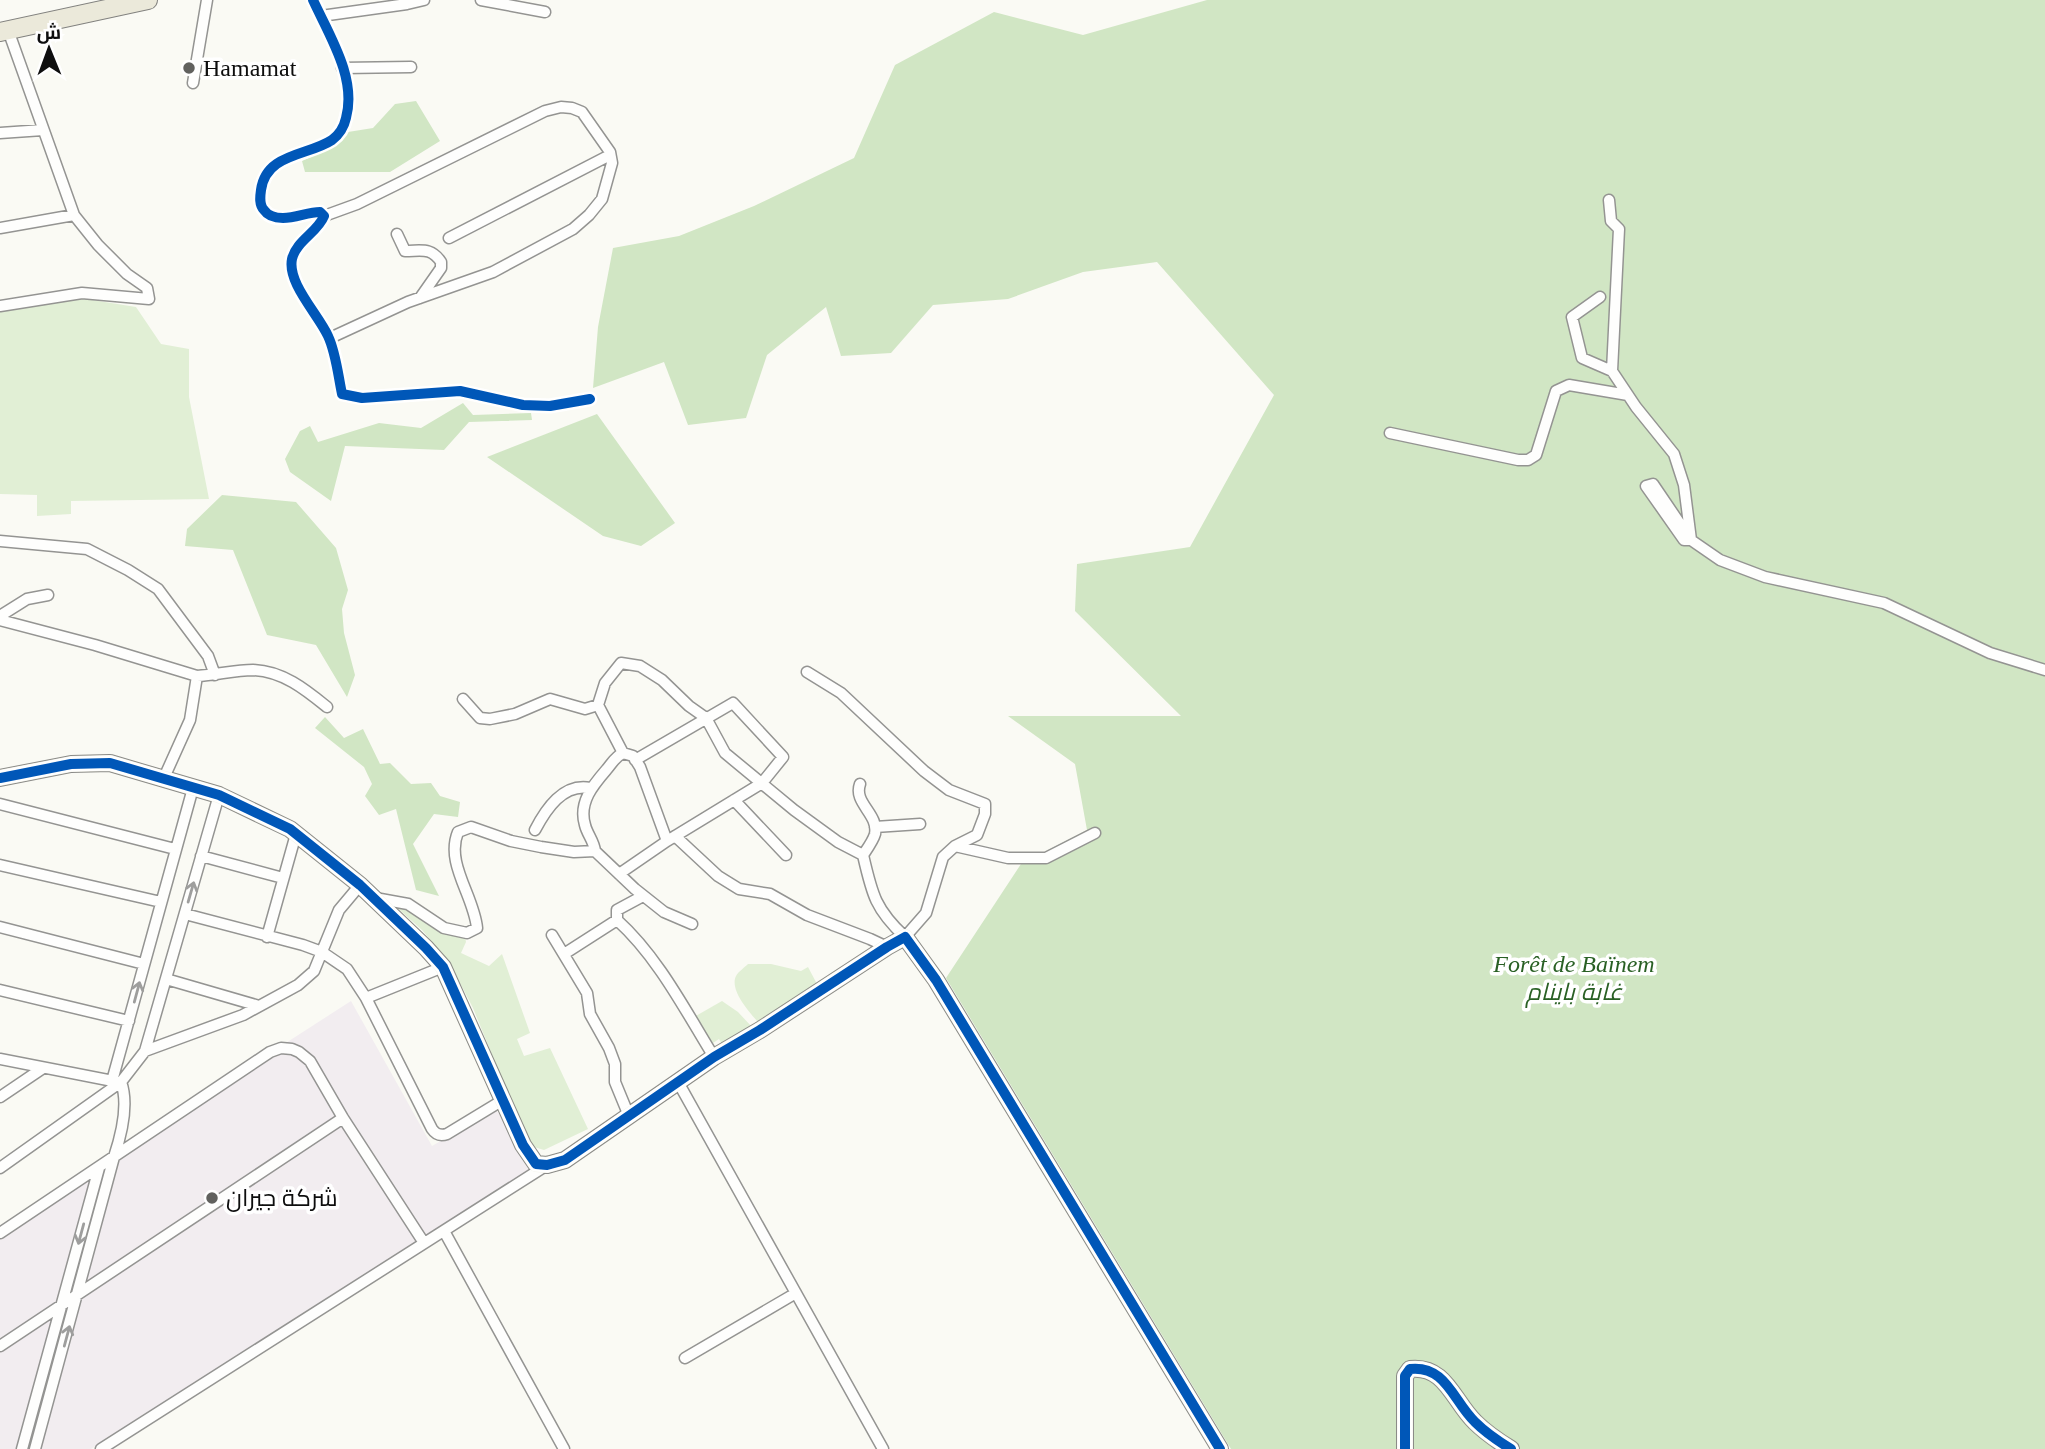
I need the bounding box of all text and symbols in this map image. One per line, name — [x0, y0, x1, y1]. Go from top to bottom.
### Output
north arrow — [14, 14, 84, 84]
text: ش — [36, 22, 61, 44]
place label: Hamamat — [203, 55, 297, 81]
marker: Hamamat — [181, 60, 197, 76]
one-way arrow — [185, 881, 198, 903]
park label: Forêt de Baïnem غابة باينام — [1492, 951, 1655, 1008]
one-way arrow — [131, 981, 144, 1003]
place label: شركة جيران — [226, 1185, 338, 1212]
marker: شركة جيران — [204, 1190, 220, 1206]
one-way arrow — [74, 1222, 87, 1245]
one-way arrow — [61, 1325, 74, 1347]

